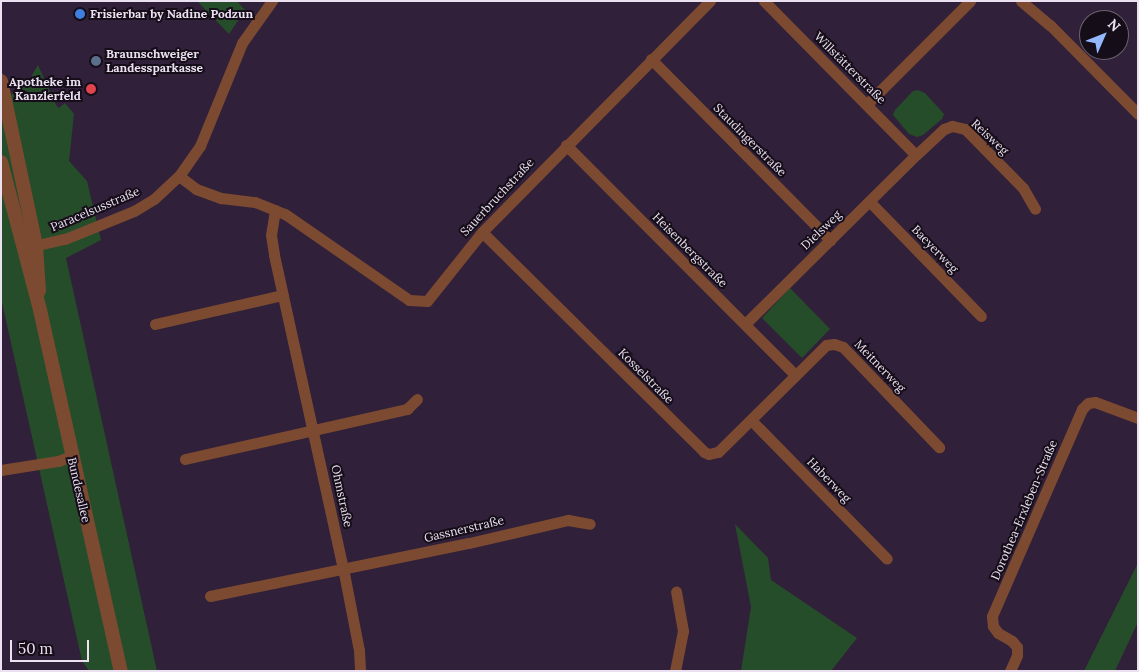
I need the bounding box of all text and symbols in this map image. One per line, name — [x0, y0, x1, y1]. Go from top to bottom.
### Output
place label: Frisierbar by Nadine Podzun — [90, 7, 253, 21]
marker: Frisierbar by Nadine Podzun — [74, 8, 86, 20]
north arrow — [1079, 10, 1129, 60]
text: N — [1104, 15, 1124, 35]
street label: Willstätterstraße — [811, 29, 889, 107]
place label: Braunschweiger Landessparkasse — [106, 47, 203, 75]
marker: Braunschweiger Landessparkasse — [90, 55, 102, 67]
place label: Apotheke im Kanzlerfeld — [9, 75, 81, 103]
marker: Apotheke im Kanzlerfeld — [85, 83, 97, 95]
street label: Staudingerstraße — [711, 101, 789, 179]
street label: Reisweg — [968, 116, 1012, 158]
street label: Sauerbruchstraße — [457, 155, 537, 239]
street label: Paracelsusstraße — [48, 184, 142, 234]
street label: Dielsweg — [798, 207, 844, 253]
street label: Heisenbergstraße — [650, 210, 730, 290]
street label: Baeyerweg — [909, 222, 961, 276]
street label: Meitnerweg — [851, 337, 909, 395]
street label: Kosselstraße — [615, 345, 677, 407]
street label: Dorothea-Erxleben-Straße — [988, 438, 1060, 582]
street label: Haberweg — [804, 455, 854, 505]
street label: Bundesallee — [64, 456, 94, 524]
street label: Ohmstraße — [328, 463, 356, 529]
street label: Gassnerstraße — [423, 513, 505, 545]
scale bar — [12, 630, 91, 662]
text: 50 m — [18, 639, 53, 658]

